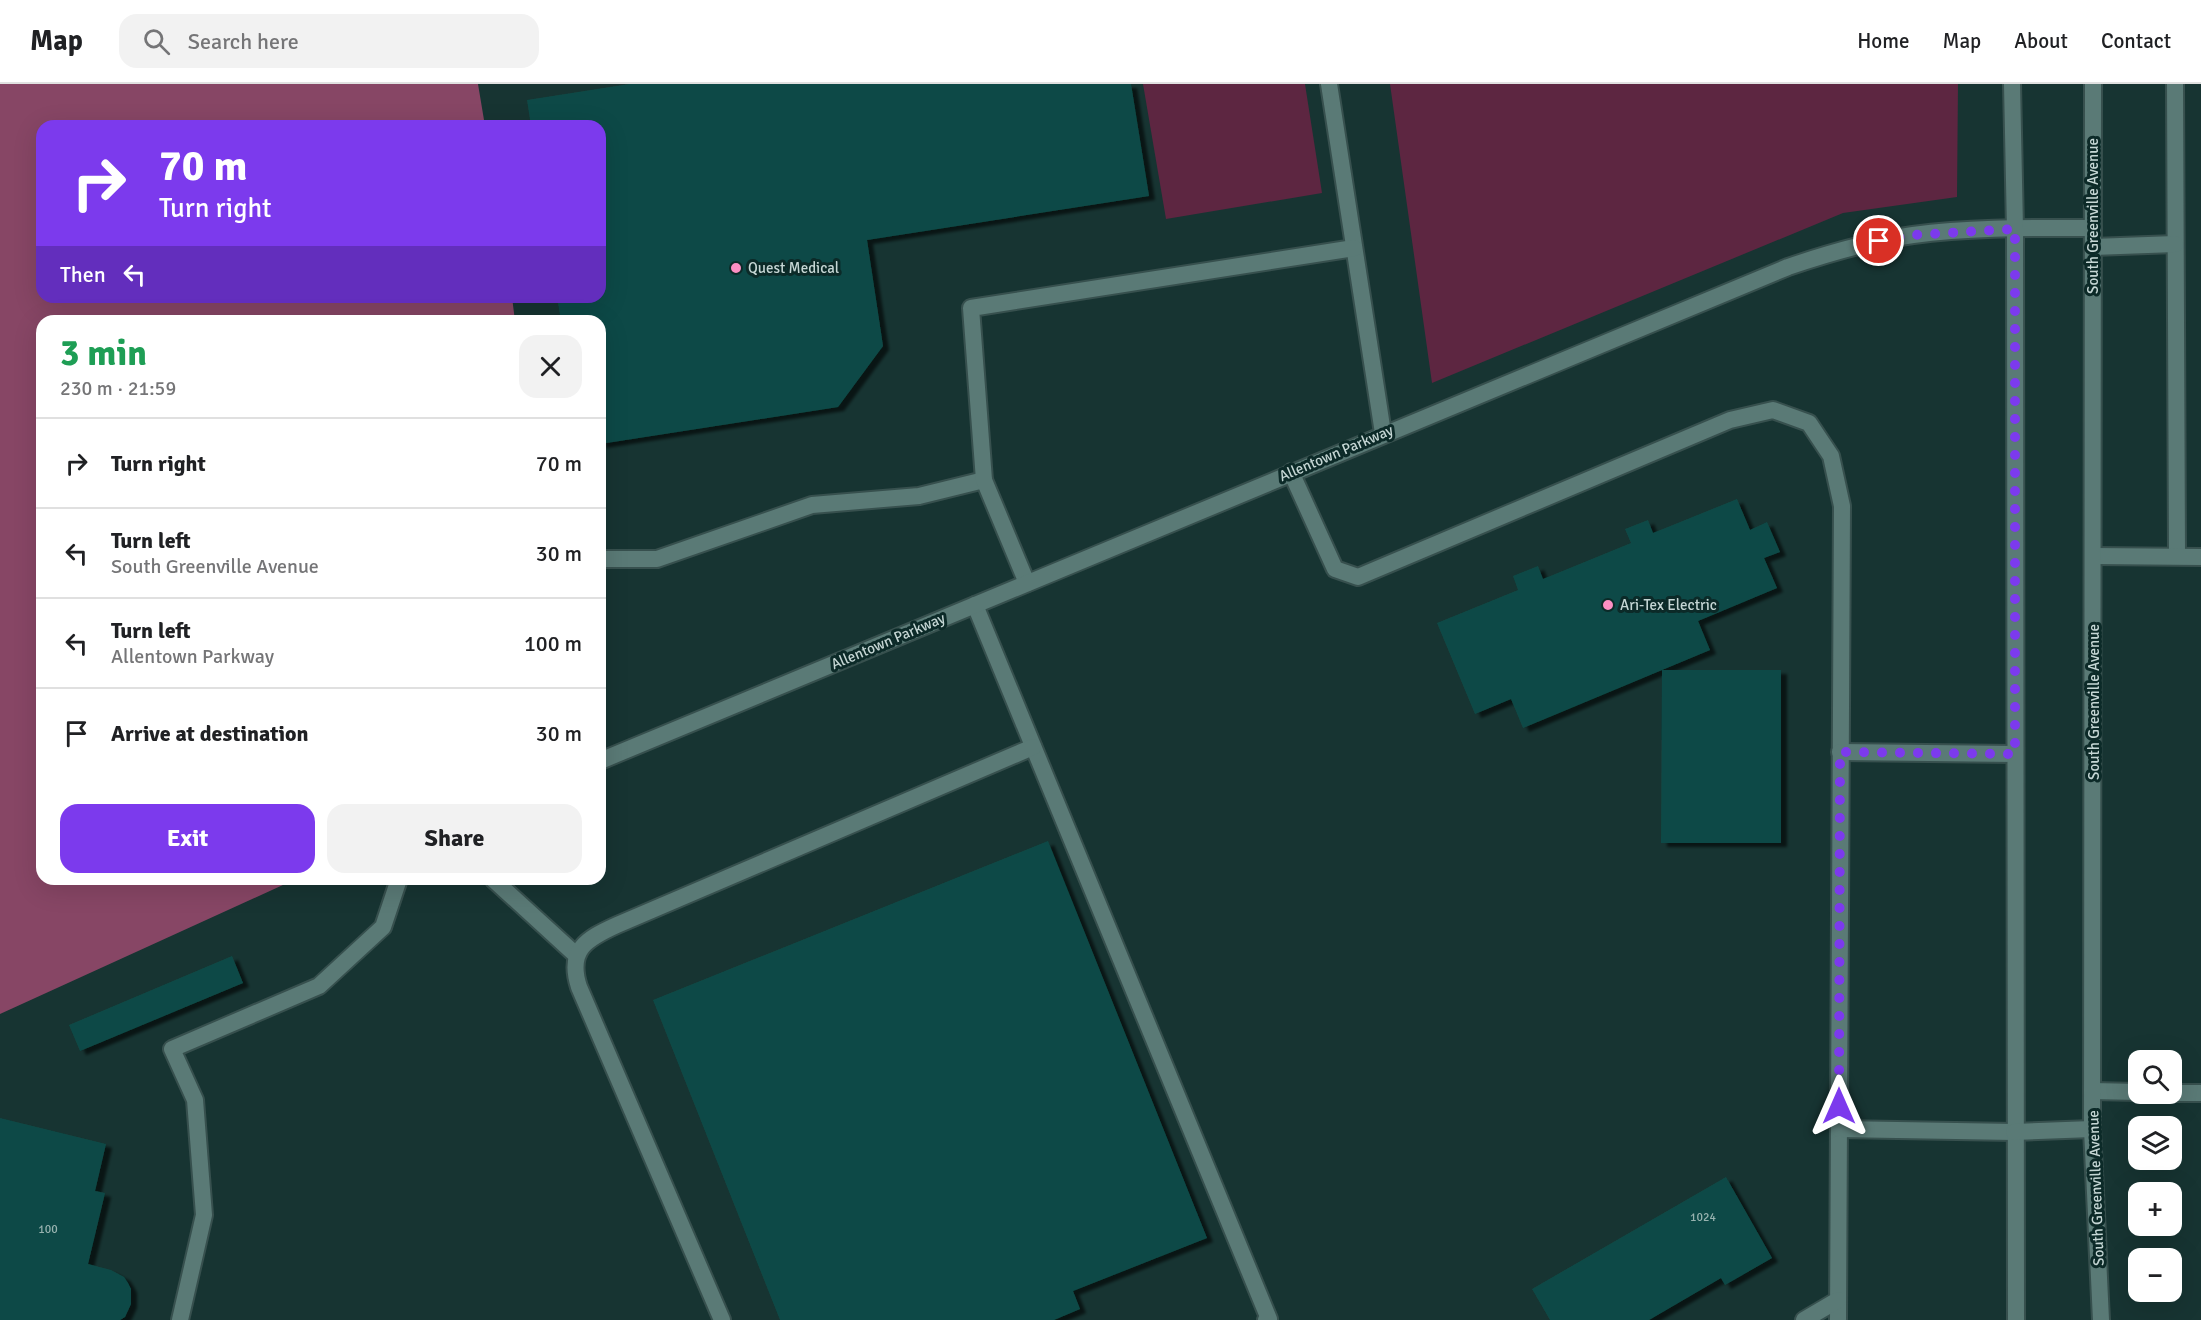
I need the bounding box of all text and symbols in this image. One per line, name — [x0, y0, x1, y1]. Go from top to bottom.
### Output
search box — [119, 14, 539, 68]
text: Map — [30, 24, 83, 58]
icon: search — [140, 25, 173, 58]
text: Search here — [188, 28, 299, 55]
text: Home — [1857, 28, 1910, 54]
text: Map — [1943, 28, 1981, 54]
text: About — [2014, 28, 2068, 54]
text: Contact — [2101, 28, 2171, 54]
street label: South Greenville Avenue — [2084, 138, 2102, 294]
text: 70 m — [159, 141, 248, 192]
icon: right — [60, 144, 138, 222]
text: Turn right — [159, 192, 272, 225]
pin — [1853, 215, 1904, 266]
icon: arrive — [1862, 224, 1895, 257]
icon: left — [118, 258, 151, 291]
place label: Quest Medical — [748, 259, 839, 277]
text: Then — [60, 261, 106, 288]
marker: Quest Medical — [729, 261, 743, 275]
text: 3 min — [60, 331, 147, 376]
button: close — [519, 335, 582, 398]
text: 230 m · 21:59 — [60, 376, 176, 401]
street label: Allentown Parkway — [1276, 421, 1396, 485]
icon: right — [60, 447, 93, 480]
text: Turn right — [111, 450, 206, 477]
text: 70 m — [536, 450, 582, 477]
text: Turn left — [111, 527, 191, 554]
icon: left — [60, 537, 93, 570]
text: 30 m — [536, 540, 582, 567]
text: South Greenville Avenue — [111, 554, 319, 579]
place label: Ari-Tex Electric — [1620, 596, 1717, 614]
marker: Ari-Tex Electric — [1601, 598, 1615, 612]
street label: Allentown Parkway — [828, 609, 948, 673]
text: Turn left — [111, 617, 191, 644]
street label: South Greenville Avenue — [2085, 624, 2103, 780]
icon: left — [60, 627, 93, 660]
text: 100 m — [524, 630, 582, 657]
text: Allentown Parkway — [111, 644, 274, 669]
icon: arrive — [60, 717, 93, 750]
text: Arrive at destination — [111, 720, 308, 747]
text: 30 m — [536, 720, 582, 747]
button: Exit — [60, 804, 315, 873]
button: Share — [327, 804, 582, 873]
map controls — [2128, 1050, 2182, 1302]
button: search — [2128, 1050, 2182, 1104]
position arrow — [1807, 1074, 1871, 1138]
street label: South Greenville Avenue — [2084, 1110, 2108, 1266]
button: layers — [2128, 1116, 2182, 1170]
button: + — [2128, 1182, 2182, 1236]
house number: 1024 — [1690, 1210, 1716, 1225]
house number: 100 — [38, 1222, 58, 1237]
button: − — [2128, 1248, 2182, 1302]

